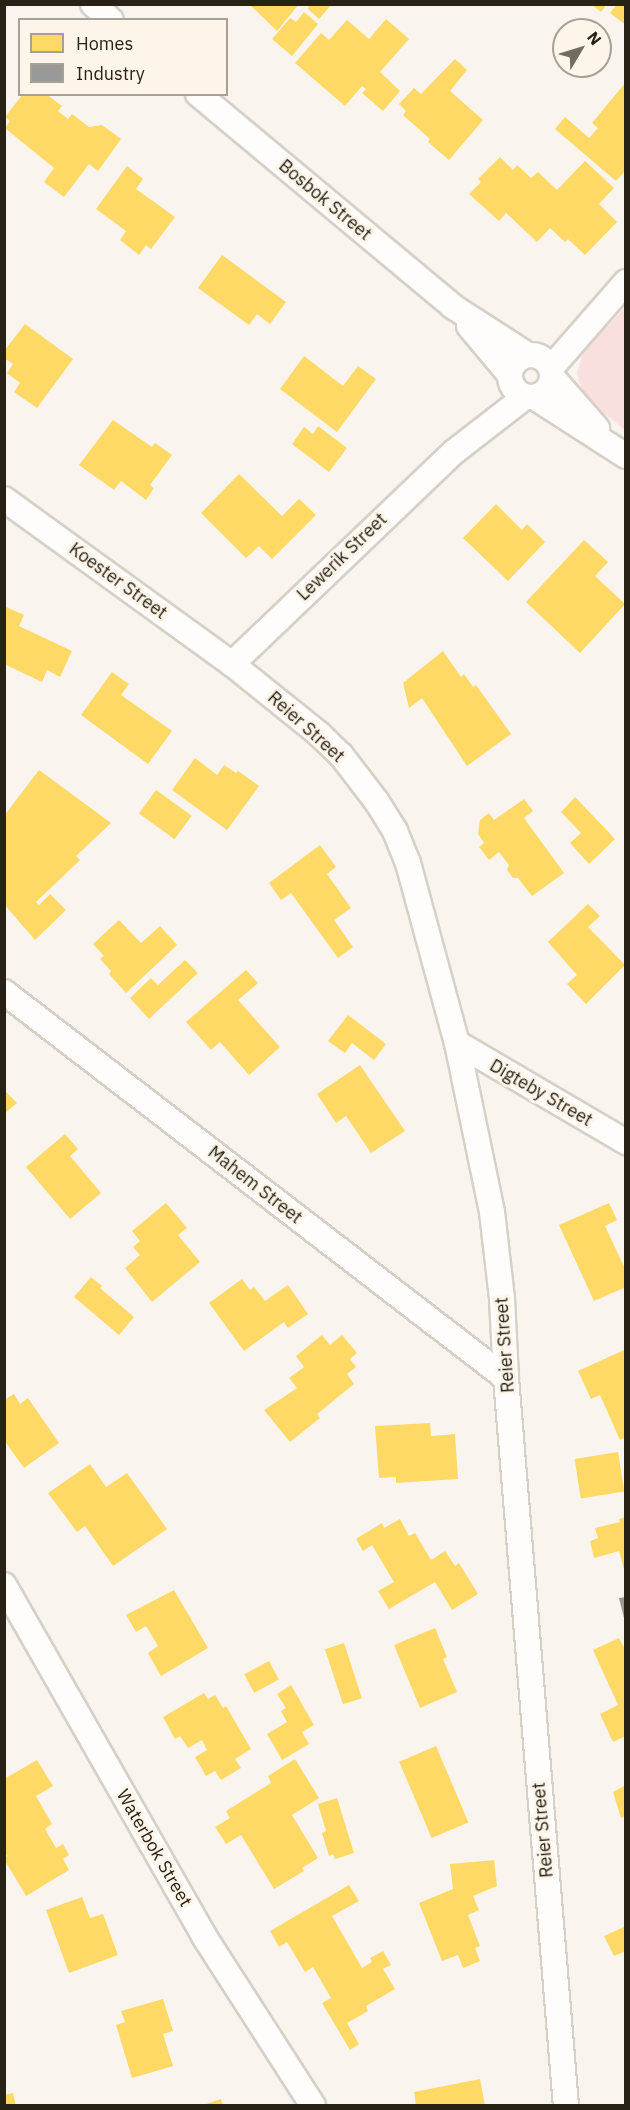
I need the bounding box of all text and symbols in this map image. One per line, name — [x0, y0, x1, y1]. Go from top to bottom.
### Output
legend — [18, 18, 228, 96]
north arrow — [552, 18, 612, 78]
text: N — [583, 27, 606, 49]
text: Homes — [76, 32, 133, 55]
text: Industry — [76, 62, 145, 85]
street label: Bosbok Street — [274, 155, 376, 245]
street label: Lewerik Street — [293, 509, 391, 605]
street label: Koester Street — [65, 538, 171, 624]
street label: Reier Street — [263, 687, 349, 767]
street label: Digteby Street — [486, 1055, 596, 1131]
street label: Mahem Street — [204, 1141, 306, 1229]
street label: Reier Street — [491, 1296, 519, 1394]
street label: Reier Street — [528, 1781, 558, 1879]
street label: Waterbok Street — [112, 1786, 196, 1910]

